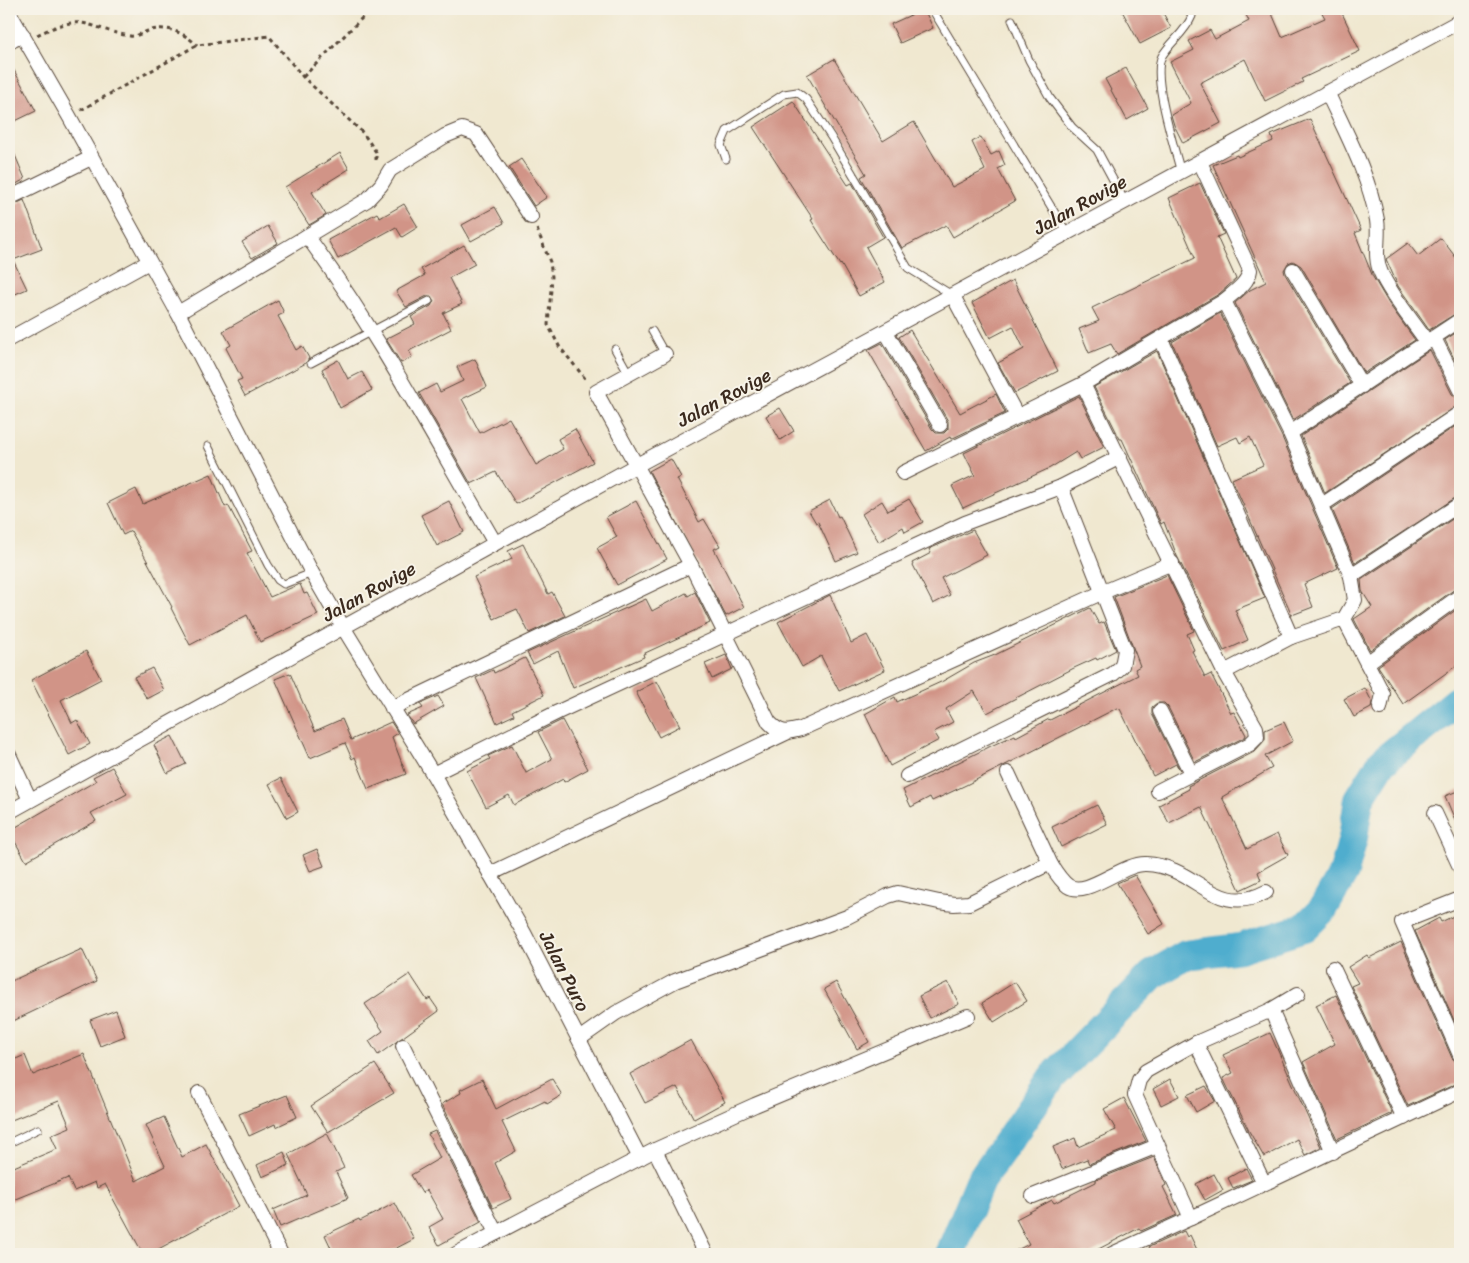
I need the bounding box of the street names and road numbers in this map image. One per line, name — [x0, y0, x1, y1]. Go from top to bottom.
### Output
street label: Jalan Rovige — [1026, 165, 1133, 244]
street label: Jalan Rovige — [670, 359, 778, 437]
street label: Jalan Rovige — [315, 552, 422, 631]
street label: Jalan Puro — [530, 924, 599, 1018]

